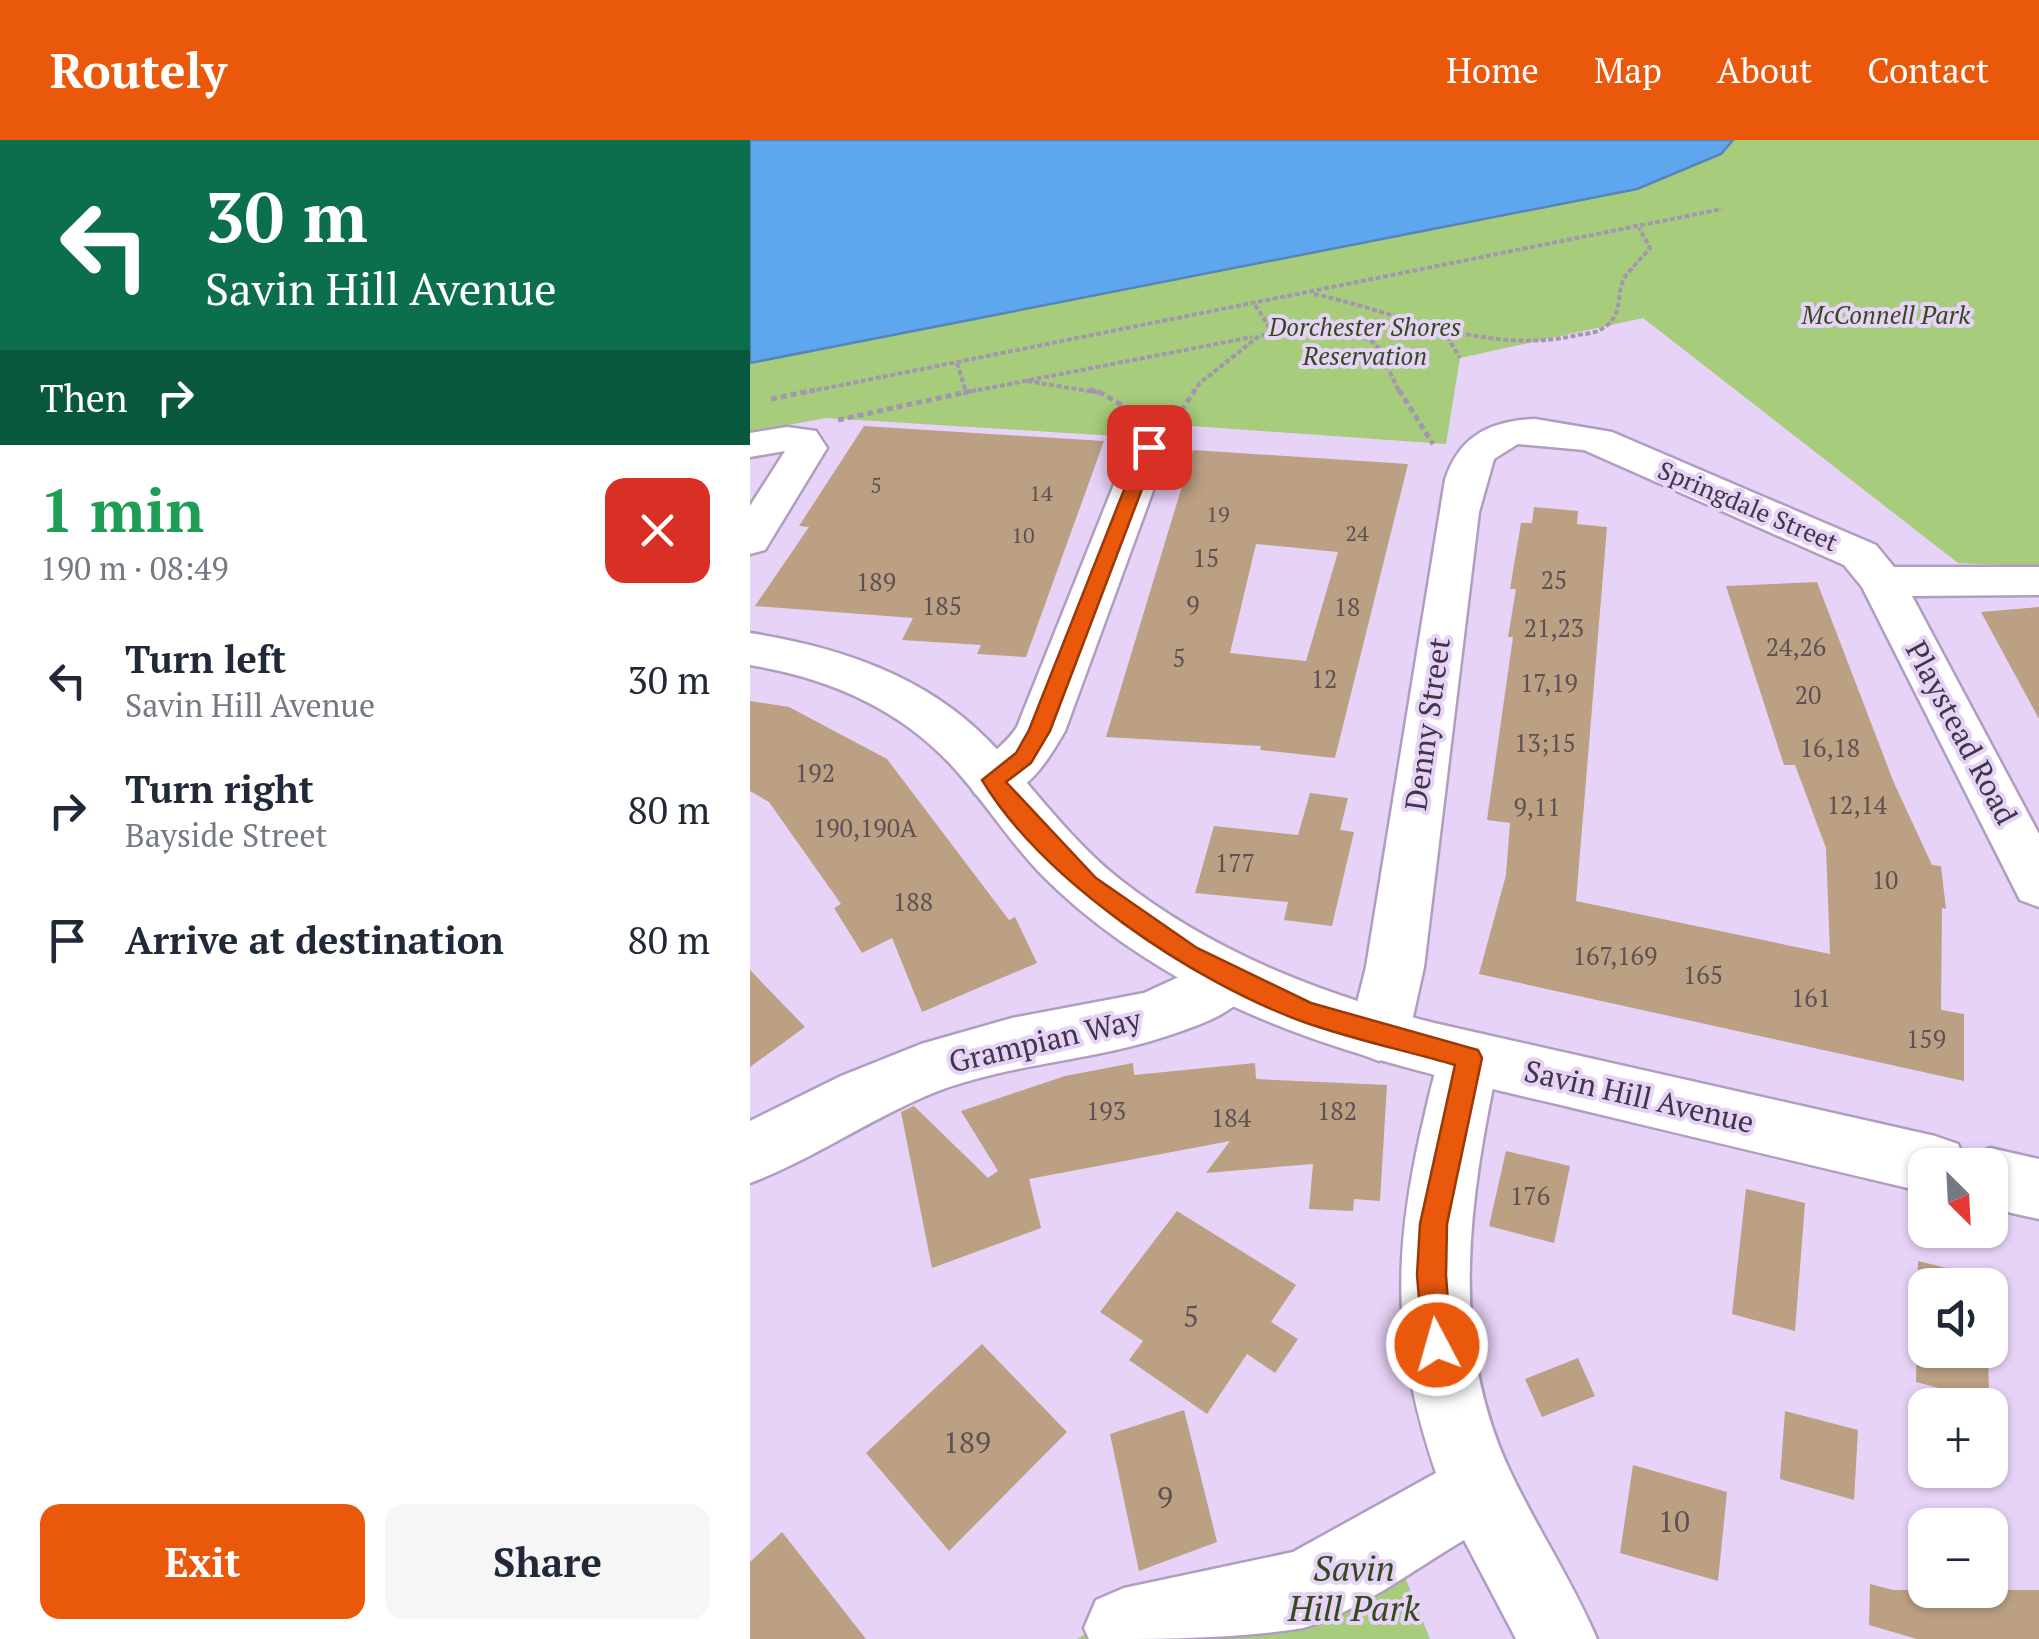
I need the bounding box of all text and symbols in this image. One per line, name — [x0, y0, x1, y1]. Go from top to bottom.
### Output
text: Routely — [50, 38, 227, 102]
text: Home — [1446, 47, 1539, 93]
text: Map — [1594, 47, 1662, 93]
text: About — [1717, 47, 1812, 93]
text: Contact — [1867, 47, 1989, 93]
text: 30 m — [205, 169, 368, 262]
icon: left — [40, 180, 170, 310]
text: Savin Hill Avenue — [205, 258, 557, 318]
park label: McConnell Park — [1801, 298, 1971, 331]
park label: Dorchester Shores Reservation — [1268, 310, 1461, 372]
icon: right — [148, 370, 203, 425]
text: Then — [40, 373, 128, 423]
pin — [1107, 405, 1192, 490]
icon: arrive — [1122, 420, 1177, 475]
street label: Springdale Street — [1653, 453, 1843, 558]
text: 1 min — [40, 470, 204, 549]
house number: 5 — [870, 470, 882, 499]
button: close — [605, 478, 710, 583]
house number: 14 — [1029, 478, 1053, 507]
house number: 19 — [1206, 499, 1230, 528]
house number: 24 — [1345, 518, 1369, 547]
house number: 10 — [1011, 520, 1035, 549]
house number: 15 — [1193, 541, 1219, 574]
text: 190 m · 08:49 — [40, 547, 228, 589]
house number: 25 — [1541, 563, 1567, 596]
house number: 189 — [856, 565, 896, 598]
house number: 9 — [1186, 588, 1200, 621]
house number: 185 — [922, 589, 962, 622]
house number: 18 — [1334, 590, 1360, 623]
house number: 21,23 — [1524, 611, 1584, 644]
house number: 24,26 — [1766, 630, 1826, 663]
text: Turn left — [125, 634, 286, 684]
street label: Playstead Road — [1897, 634, 2027, 831]
street label: Denny Street — [1395, 635, 1459, 813]
house number: 5 — [1172, 641, 1186, 674]
icon: left — [40, 653, 95, 708]
text: 30 m — [627, 655, 710, 705]
house number: 12 — [1311, 662, 1337, 695]
house number: 17,19 — [1520, 666, 1578, 699]
house number: 20 — [1795, 678, 1821, 711]
text: Savin Hill Avenue — [125, 684, 375, 726]
house number: 13;15 — [1514, 726, 1576, 759]
house number: 16,18 — [1800, 731, 1860, 764]
house number: 192 — [795, 756, 835, 789]
text: Turn right — [125, 764, 314, 814]
icon: right — [40, 783, 95, 838]
text: 80 m — [627, 785, 710, 835]
house number: 12,14 — [1827, 788, 1888, 821]
house number: 9,11 — [1513, 790, 1561, 823]
house number: 190,190A — [813, 811, 918, 844]
text: Bayside Street — [125, 814, 328, 856]
house number: 177 — [1215, 846, 1255, 879]
house number: 10 — [1872, 863, 1898, 896]
house number: 188 — [893, 885, 933, 918]
icon: arrive — [40, 913, 95, 968]
text: Arrive at destination — [125, 915, 504, 965]
text: 80 m — [627, 915, 710, 965]
house number: 167,169 — [1573, 939, 1657, 972]
house number: 165 — [1683, 958, 1723, 991]
house number: 161 — [1791, 981, 1831, 1014]
street label: Grampian Way — [945, 998, 1146, 1082]
house number: 159 — [1906, 1022, 1946, 1055]
street label: Savin Hill Avenue — [1521, 1050, 1758, 1142]
house number: 193 — [1086, 1094, 1126, 1127]
house number: 182 — [1317, 1094, 1357, 1127]
house number: 184 — [1211, 1101, 1252, 1134]
north arrow — [1908, 1148, 2008, 1248]
map controls — [1908, 1148, 2008, 1608]
house number: 176 — [1510, 1179, 1550, 1212]
button: sound — [1908, 1268, 2008, 1368]
position arrow — [1385, 1293, 1489, 1397]
house number: 5 — [1183, 1296, 1199, 1336]
button: + — [1908, 1388, 2008, 1488]
house number: 189 — [943, 1422, 991, 1462]
house number: 9 — [1157, 1477, 1173, 1517]
house number: 10 — [1658, 1501, 1690, 1541]
button: Exit — [40, 1504, 365, 1619]
button: Share — [385, 1504, 710, 1619]
button: − — [1908, 1508, 2008, 1608]
park label: Savin Hill Park — [1287, 1545, 1420, 1631]

